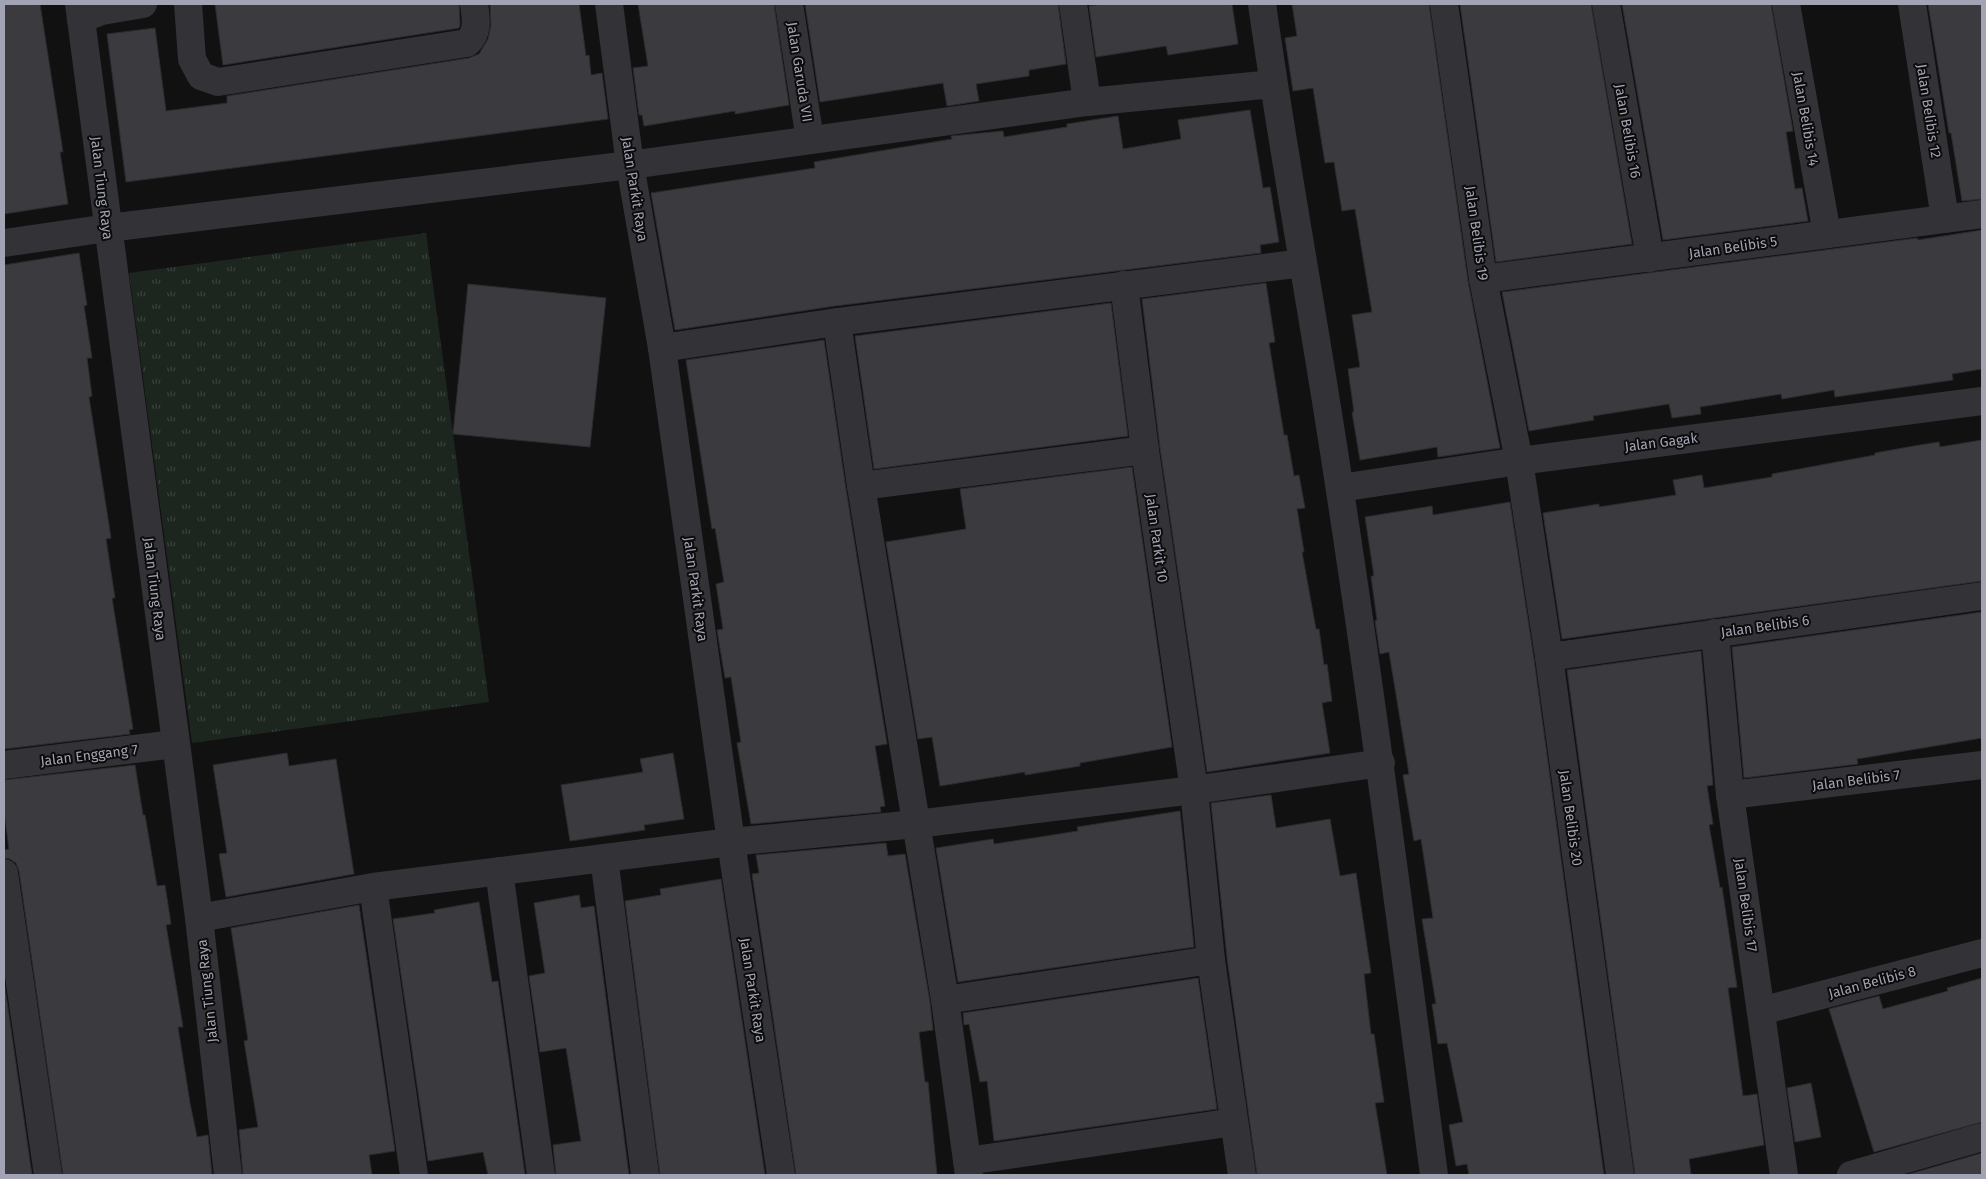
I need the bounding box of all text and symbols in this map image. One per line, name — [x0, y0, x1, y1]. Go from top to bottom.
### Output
street label: Jalan Garuda VII — [783, 21, 816, 123]
street label: Jalan Belibis 12 — [1913, 63, 1944, 159]
street label: Jalan Belibis 14 — [1789, 71, 1822, 168]
street label: Jalan Belibis 16 — [1611, 83, 1644, 180]
street label: Jalan Tiung Raya — [87, 135, 116, 241]
street label: Jalan Parkit Raya — [618, 136, 651, 243]
street label: Jalan Belibis 19 — [1461, 185, 1492, 282]
street label: Jalan Belibis 5 — [1688, 233, 1778, 262]
street label: Jalan Gagak — [1624, 429, 1699, 455]
street label: Jalan Parkit 10 — [1142, 493, 1171, 584]
street label: Jalan Tiung Raya — [140, 536, 169, 642]
street label: Jalan Parkit Raya — [680, 536, 711, 643]
street label: Jalan Belibis 6 — [1720, 612, 1811, 641]
street label: Jalan Enggang 7 — [39, 741, 139, 770]
street label: Jalan Belibis 7 — [1811, 767, 1901, 794]
street label: Jalan Belibis 20 — [1555, 769, 1586, 867]
street label: Jalan Belibis 17 — [1731, 857, 1760, 953]
street label: Jalan Parkit Raya — [736, 937, 769, 1044]
street label: Jalan Tiung Raya — [194, 938, 221, 1043]
street label: Jalan Belibis 8 — [1827, 963, 1918, 1002]

